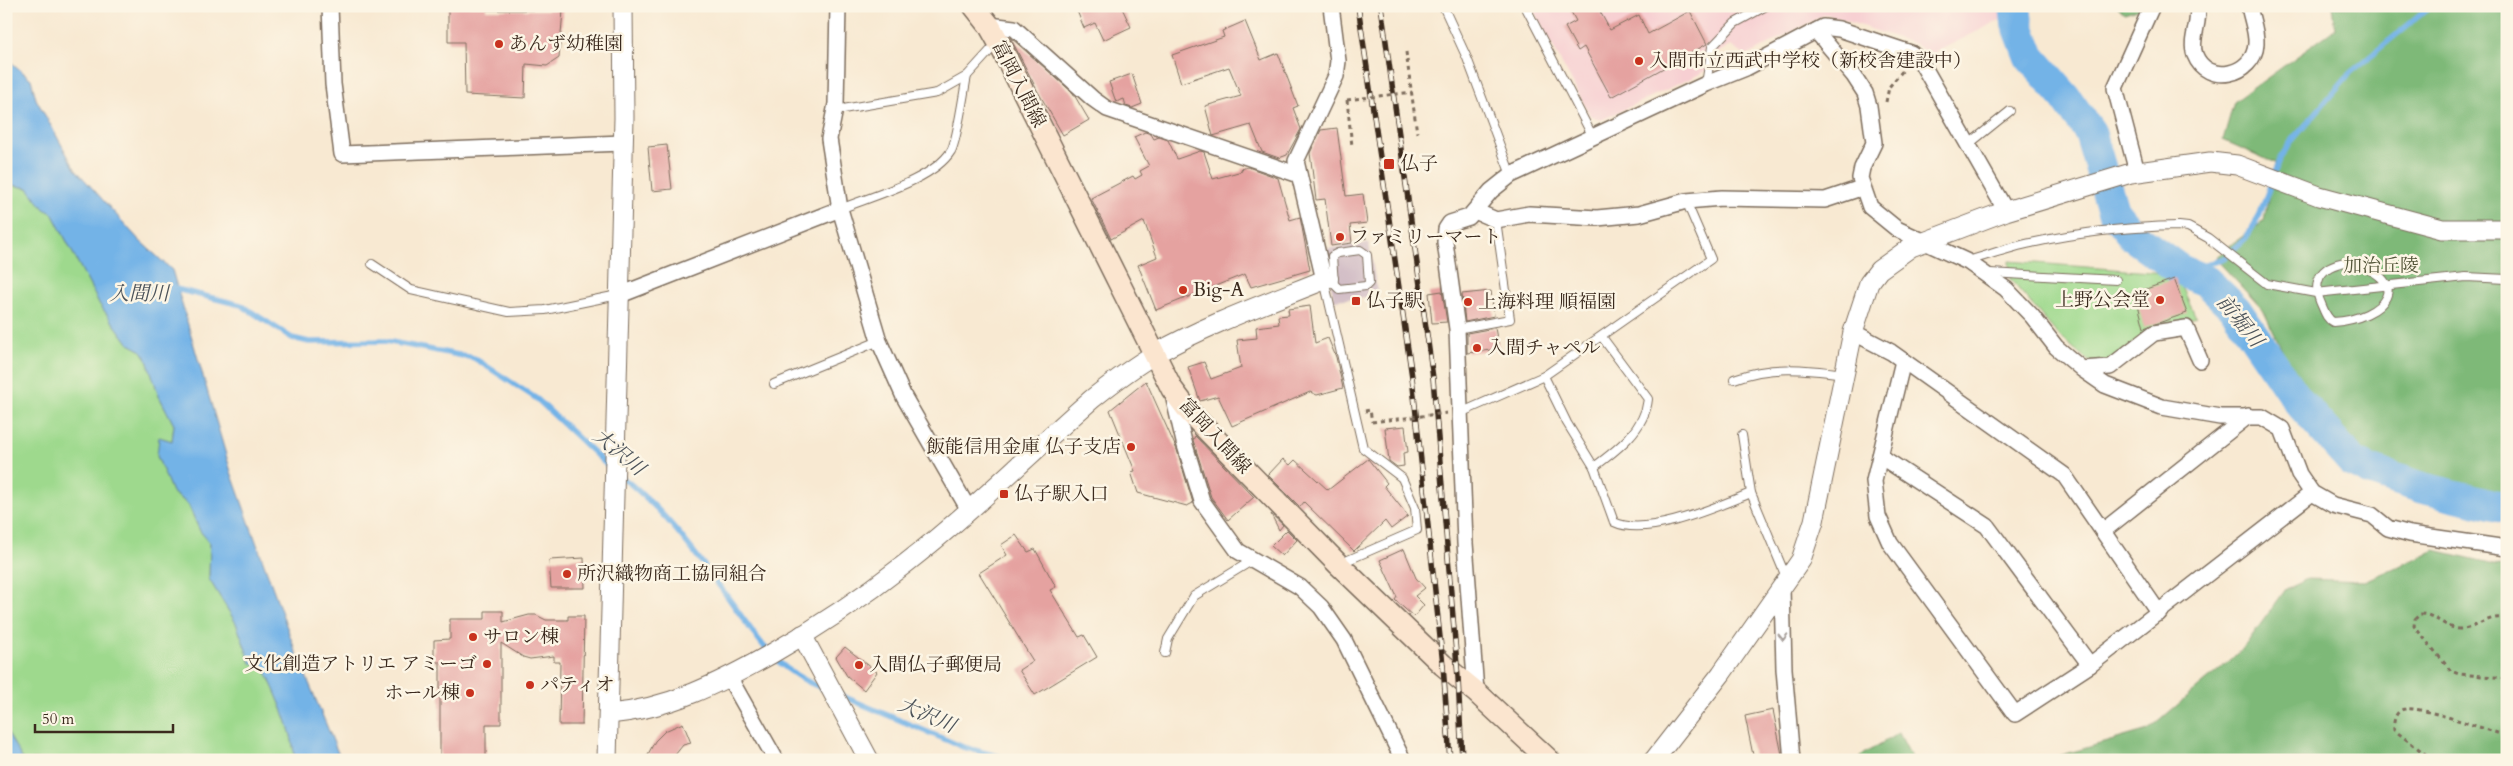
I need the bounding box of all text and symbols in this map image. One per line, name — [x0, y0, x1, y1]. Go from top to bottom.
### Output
place label: あんず幼稚園 — [509, 31, 623, 57]
street label: 富岡入間線 — [986, 36, 1052, 132]
marker: あんず幼稚園 — [493, 38, 505, 50]
place label: 入間市立西武中学校（新校舎建設中） — [1649, 48, 1972, 74]
marker: 入間市立西武中学校（新校舎建設中） — [1633, 55, 1645, 67]
place label: 仏子 — [1400, 151, 1438, 177]
marker: 仏子 — [1382, 157, 1396, 171]
place label: ファミリーマート — [1350, 224, 1502, 250]
marker: ファミリーマート — [1334, 231, 1346, 243]
park label: 加治丘陵 — [2343, 253, 2419, 279]
place label: Big-A — [1193, 277, 1244, 303]
water label: 入間川 — [109, 280, 171, 307]
marker: Big-A — [1177, 284, 1189, 296]
place label: 上野公会堂 — [2055, 287, 2150, 313]
place label: 仏子駅 — [1366, 288, 1423, 314]
place label: 上海料理 順福園 — [1478, 289, 1616, 315]
water label: 前堀川 — [2211, 289, 2271, 354]
marker: 上野公会堂 — [2154, 294, 2166, 306]
marker: 仏子駅 — [1350, 295, 1362, 307]
marker: 上海料理 順福園 — [1462, 296, 1474, 308]
place label: 入間チャペル — [1487, 335, 1600, 361]
marker: 入間チャペル — [1471, 342, 1483, 354]
street label: 富岡入間線 — [1173, 392, 1257, 480]
water label: 大沢川 — [587, 422, 652, 483]
place label: 飯能信用金庫 仏子支店 — [926, 434, 1121, 460]
marker: 飯能信用金庫 仏子支店 — [1125, 441, 1137, 453]
place label: 仏子駅入口 — [1014, 481, 1109, 507]
marker: 仏子駅入口 — [998, 488, 1010, 500]
place label: 所沢織物商工協同組合 — [577, 561, 767, 587]
marker: 所沢織物商工協同組合 — [561, 568, 573, 580]
place label: サロン棟 — [483, 624, 559, 650]
marker: サロン棟 — [467, 631, 479, 643]
one-way arrow — [1778, 633, 1788, 641]
place label: 文化創造アトリエ アミーゴ — [244, 651, 477, 677]
place label: 入間仏子郵便局 — [869, 652, 1002, 678]
marker: 文化創造アトリエ アミーゴ — [481, 658, 493, 670]
marker: 入間仏子郵便局 — [853, 659, 865, 671]
place label: パティオ — [540, 672, 614, 698]
marker: パティオ — [524, 679, 536, 691]
place label: ホール棟 — [384, 680, 460, 706]
marker: ホール棟 — [464, 687, 476, 699]
water label: 大沢川 — [894, 691, 962, 740]
scale bar — [35, 701, 172, 733]
text: 50 m — [42, 709, 74, 729]

